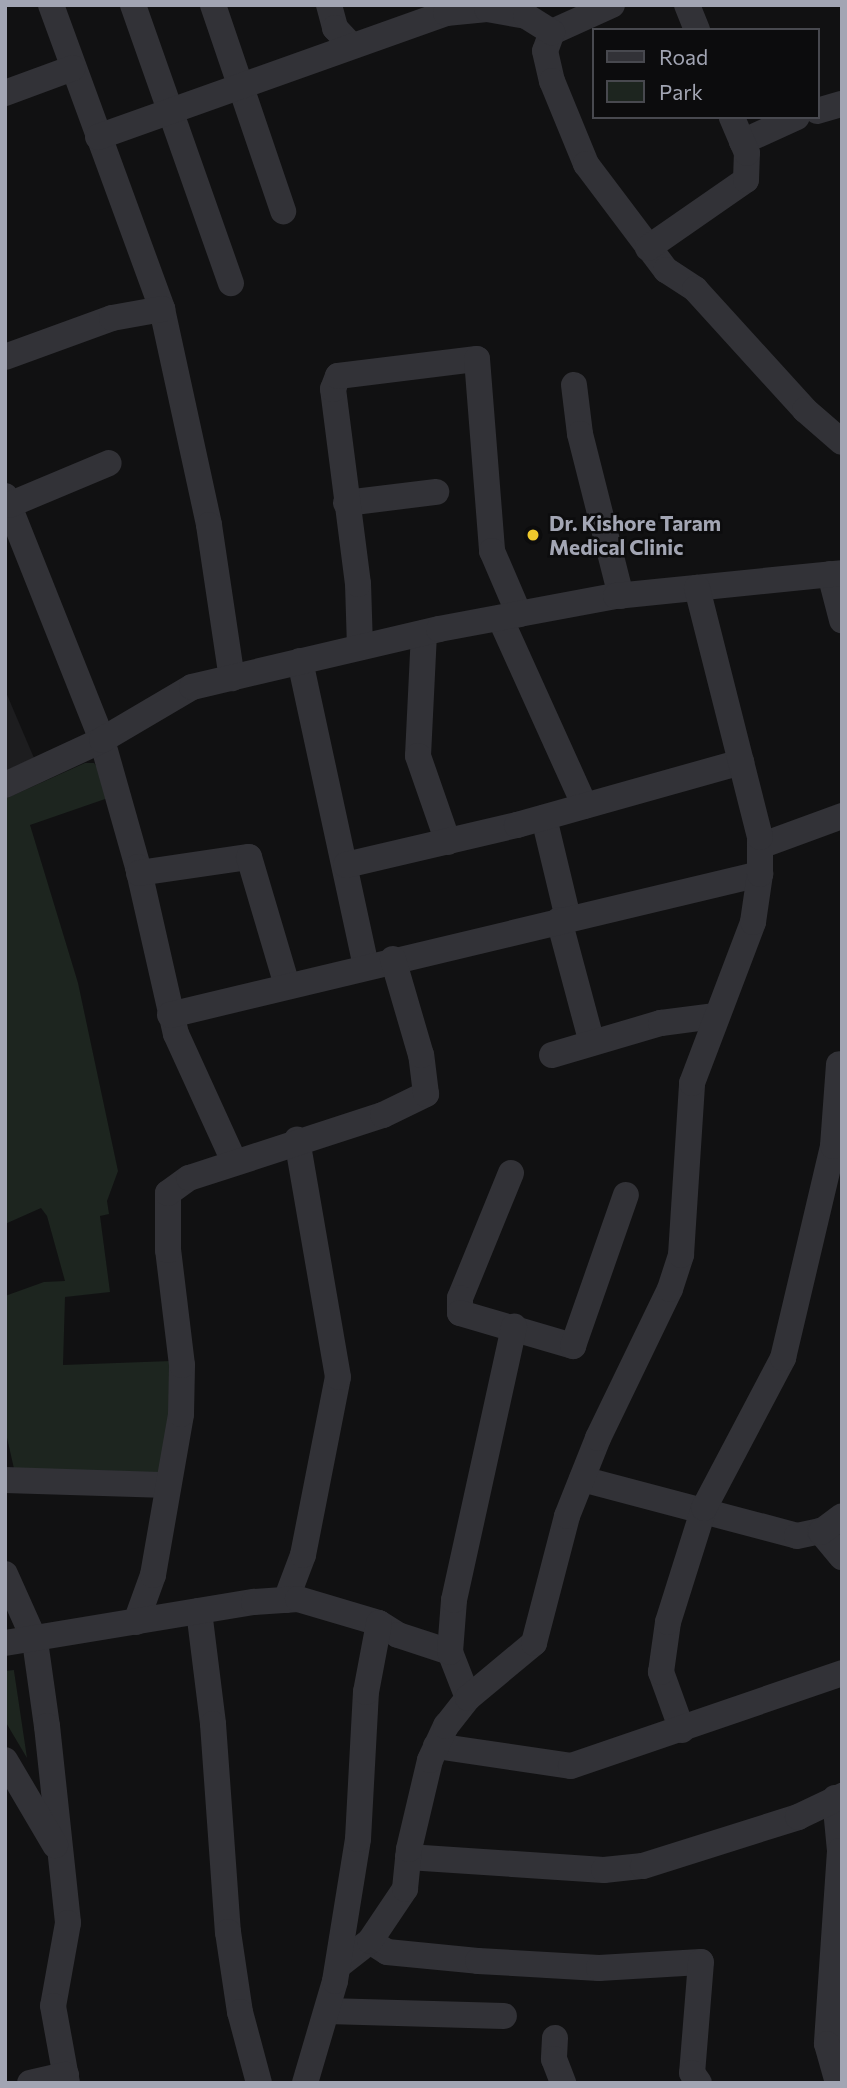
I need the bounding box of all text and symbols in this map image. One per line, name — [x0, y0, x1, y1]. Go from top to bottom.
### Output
legend — [592, 28, 819, 119]
text: Road — [659, 44, 708, 69]
text: Park — [659, 79, 703, 104]
place label: Dr. Kishore Taram Medical Clinic — [549, 510, 721, 560]
marker: Dr. Kishore Taram Medical Clinic — [523, 525, 543, 545]

